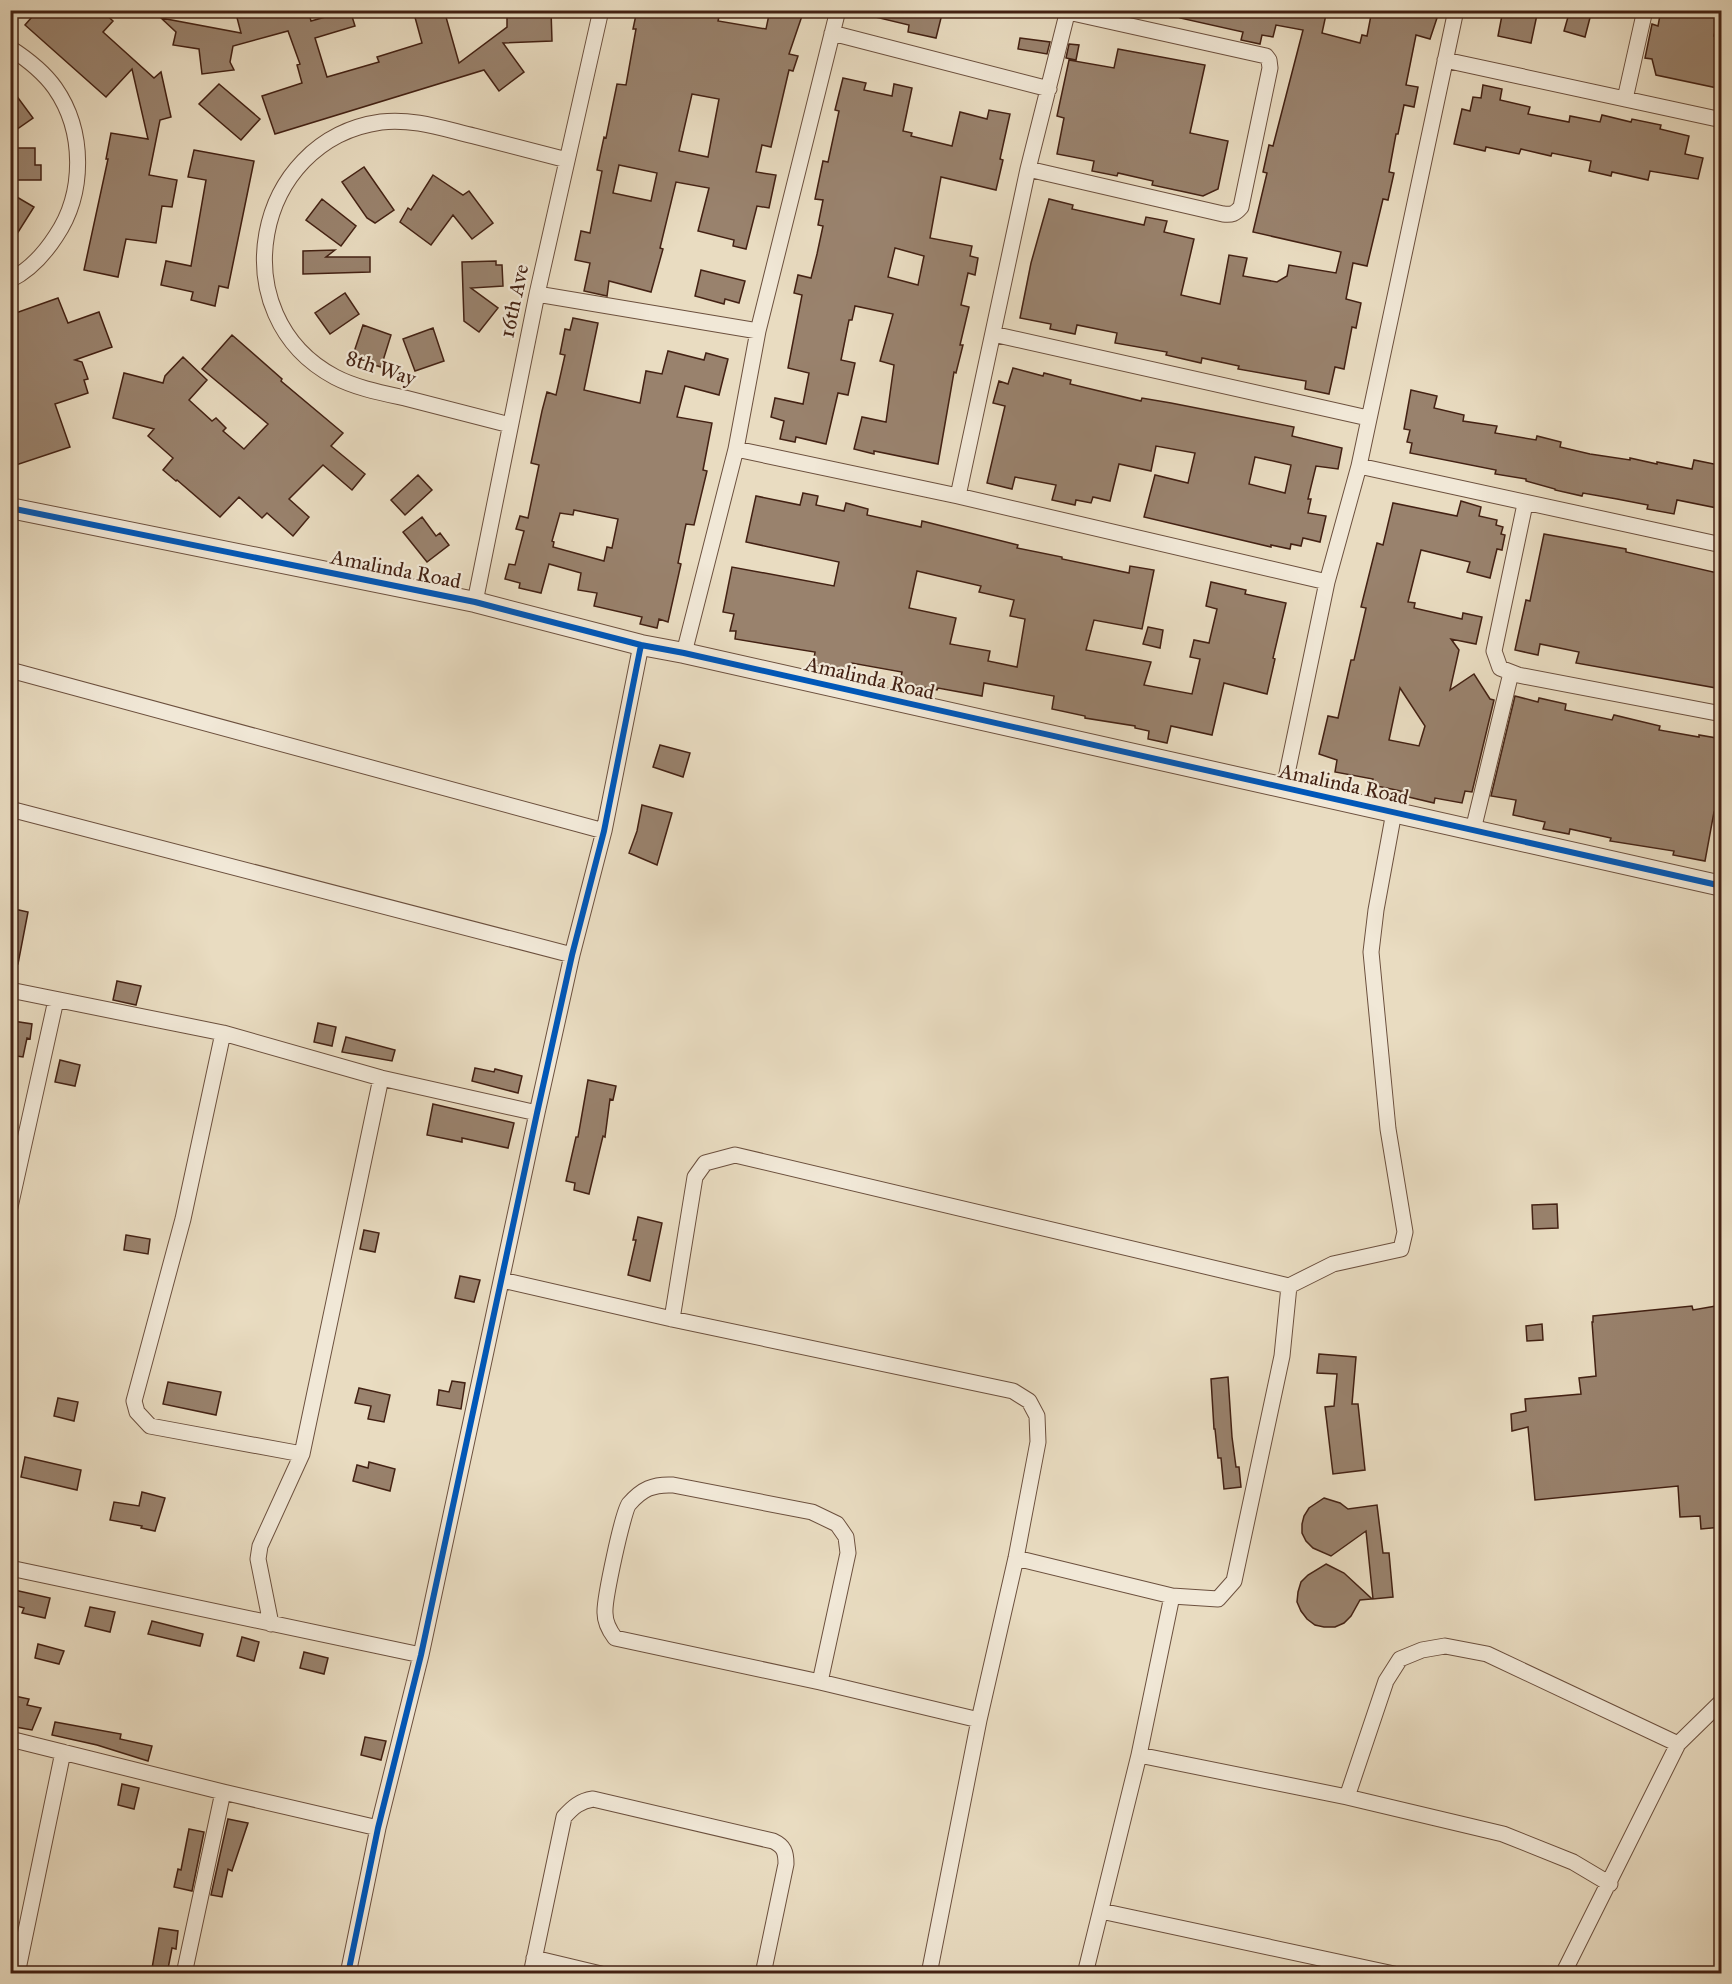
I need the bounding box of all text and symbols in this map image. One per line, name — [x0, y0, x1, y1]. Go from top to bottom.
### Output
street label: 16th Ave — [494, 262, 535, 340]
street label: 8th Way — [343, 344, 420, 392]
street label: Amalinda Road — [328, 543, 464, 594]
street label: Amalinda Road — [802, 650, 938, 706]
street label: Amalinda Road — [1276, 757, 1412, 811]

